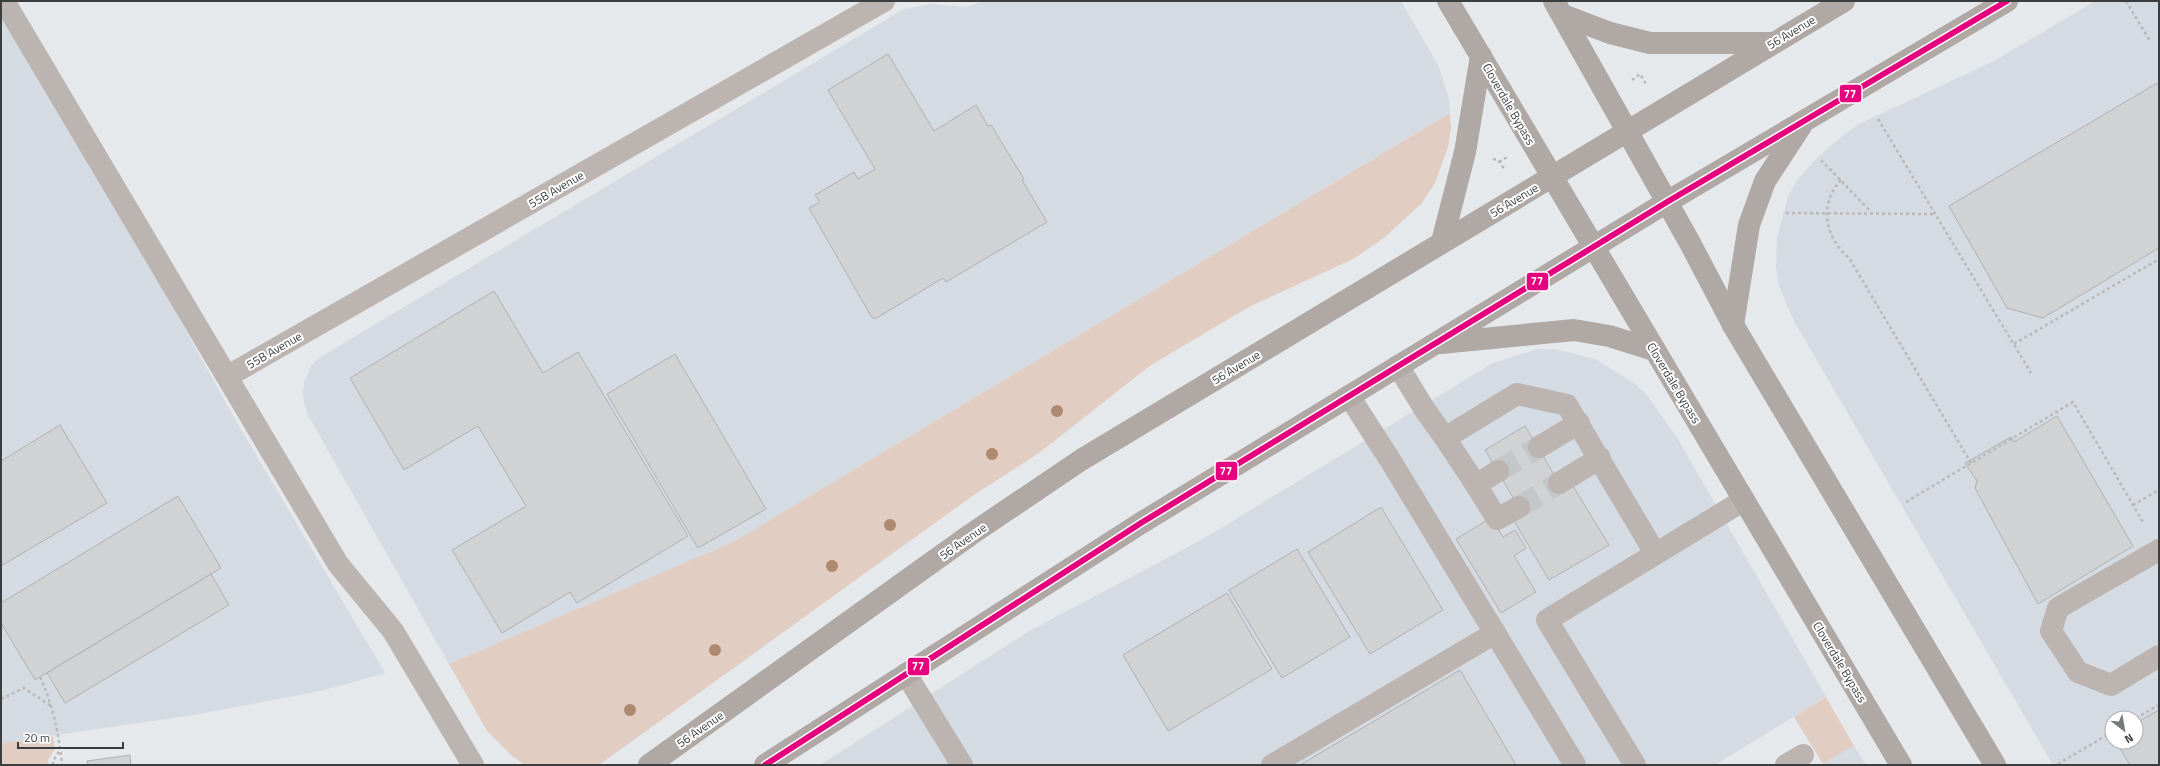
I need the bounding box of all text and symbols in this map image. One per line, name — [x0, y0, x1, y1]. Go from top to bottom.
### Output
street label: 56 Avenue — [1763, 10, 1819, 54]
street label: Cloverdale Bypass — [1478, 60, 1540, 149]
line badge: 77 — [1839, 84, 1862, 103]
text: 77 — [1844, 86, 1856, 102]
street label: 55B Avenue — [525, 166, 587, 212]
street label: 56 Avenue — [1486, 178, 1542, 222]
line badge: 77 — [1526, 272, 1549, 291]
text: 77 — [1531, 273, 1543, 289]
street label: 55B Avenue — [243, 327, 305, 373]
street label: Cloverdale Bypass — [1642, 339, 1706, 428]
street label: 56 Avenue — [1208, 345, 1264, 389]
line badge: 77 — [1215, 461, 1238, 481]
text: 77 — [1220, 463, 1232, 479]
street label: 56 Avenue — [936, 518, 990, 564]
street label: Cloverdale Bypass — [1808, 618, 1872, 707]
line badge: 77 — [907, 657, 930, 676]
text: 77 — [912, 658, 924, 674]
street label: 56 Avenue — [673, 706, 727, 752]
north arrow — [2104, 710, 2144, 750]
scale bar — [18, 724, 123, 750]
text: 20 m — [24, 728, 50, 747]
text: N — [2122, 730, 2137, 747]

